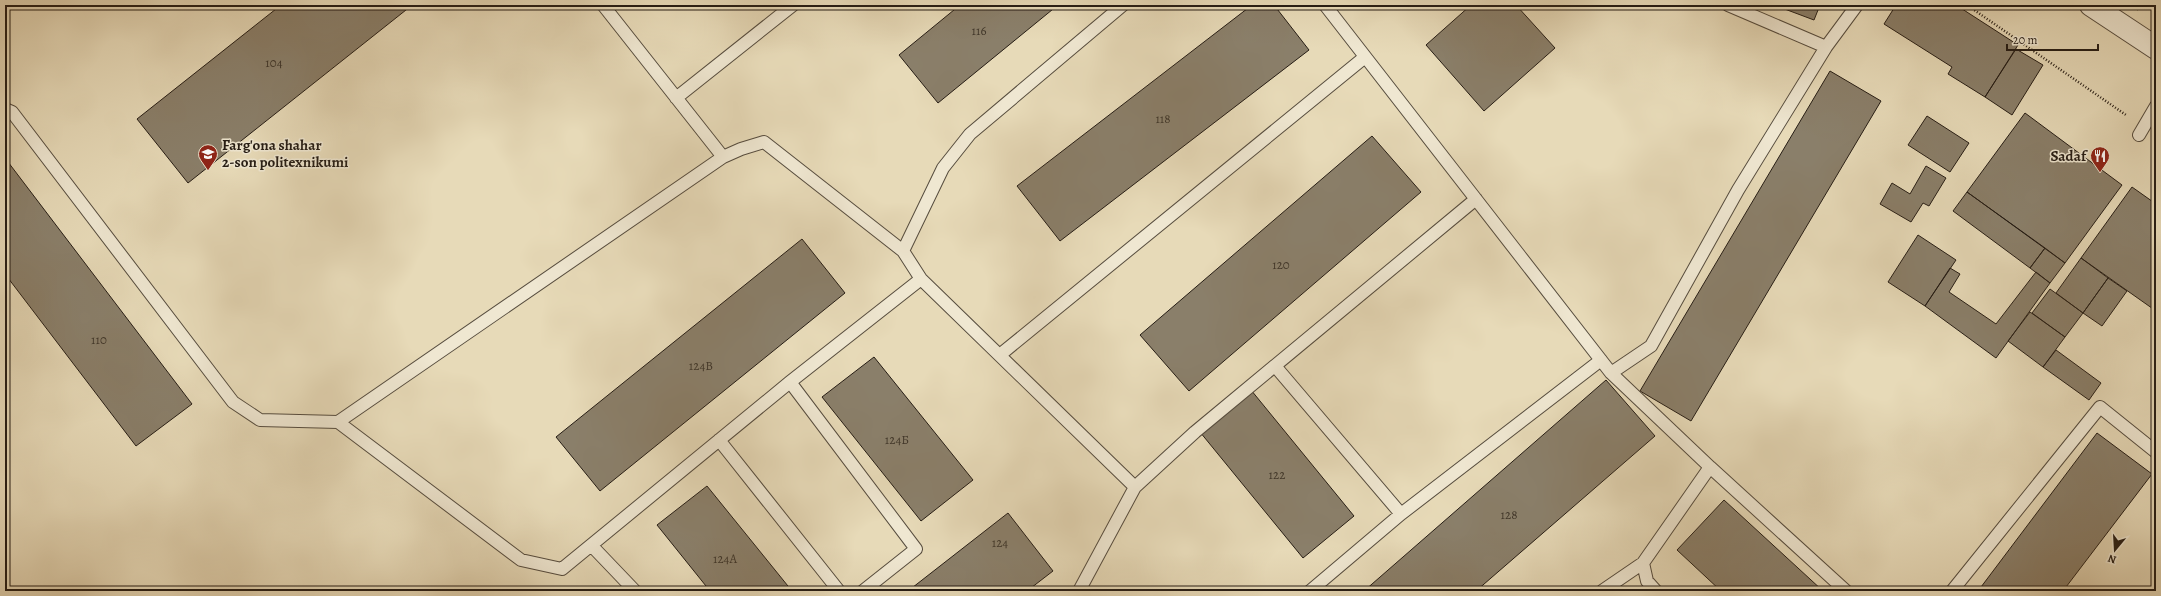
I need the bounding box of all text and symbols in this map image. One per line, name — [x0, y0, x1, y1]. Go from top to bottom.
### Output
house number: 116 — [972, 22, 986, 39]
scale bar — [2007, 26, 2098, 52]
text: 20 m — [2013, 32, 2037, 48]
house number: 104 — [265, 54, 283, 71]
house number: 118 — [1155, 110, 1171, 127]
place label: Farg'ona shahar 2-son politexnikumi — [222, 135, 349, 172]
school or university icon: Farg'ona shahar 2-son politexnikumi — [197, 143, 219, 171]
restaurant icon: Sadaf — [2089, 145, 2111, 173]
place label: Sadaf — [2050, 146, 2088, 166]
house number: 120 — [1272, 256, 1290, 273]
house number: 110 — [91, 331, 107, 348]
house number: 124В — [689, 357, 713, 374]
house number: 124Б — [885, 431, 909, 448]
house number: 122 — [1269, 466, 1285, 483]
house number: 128 — [1501, 506, 1517, 523]
north arrow — [2095, 530, 2135, 570]
house number: 124 — [992, 534, 1008, 551]
house number: 124А — [713, 550, 737, 567]
text: N — [2106, 551, 2118, 567]

